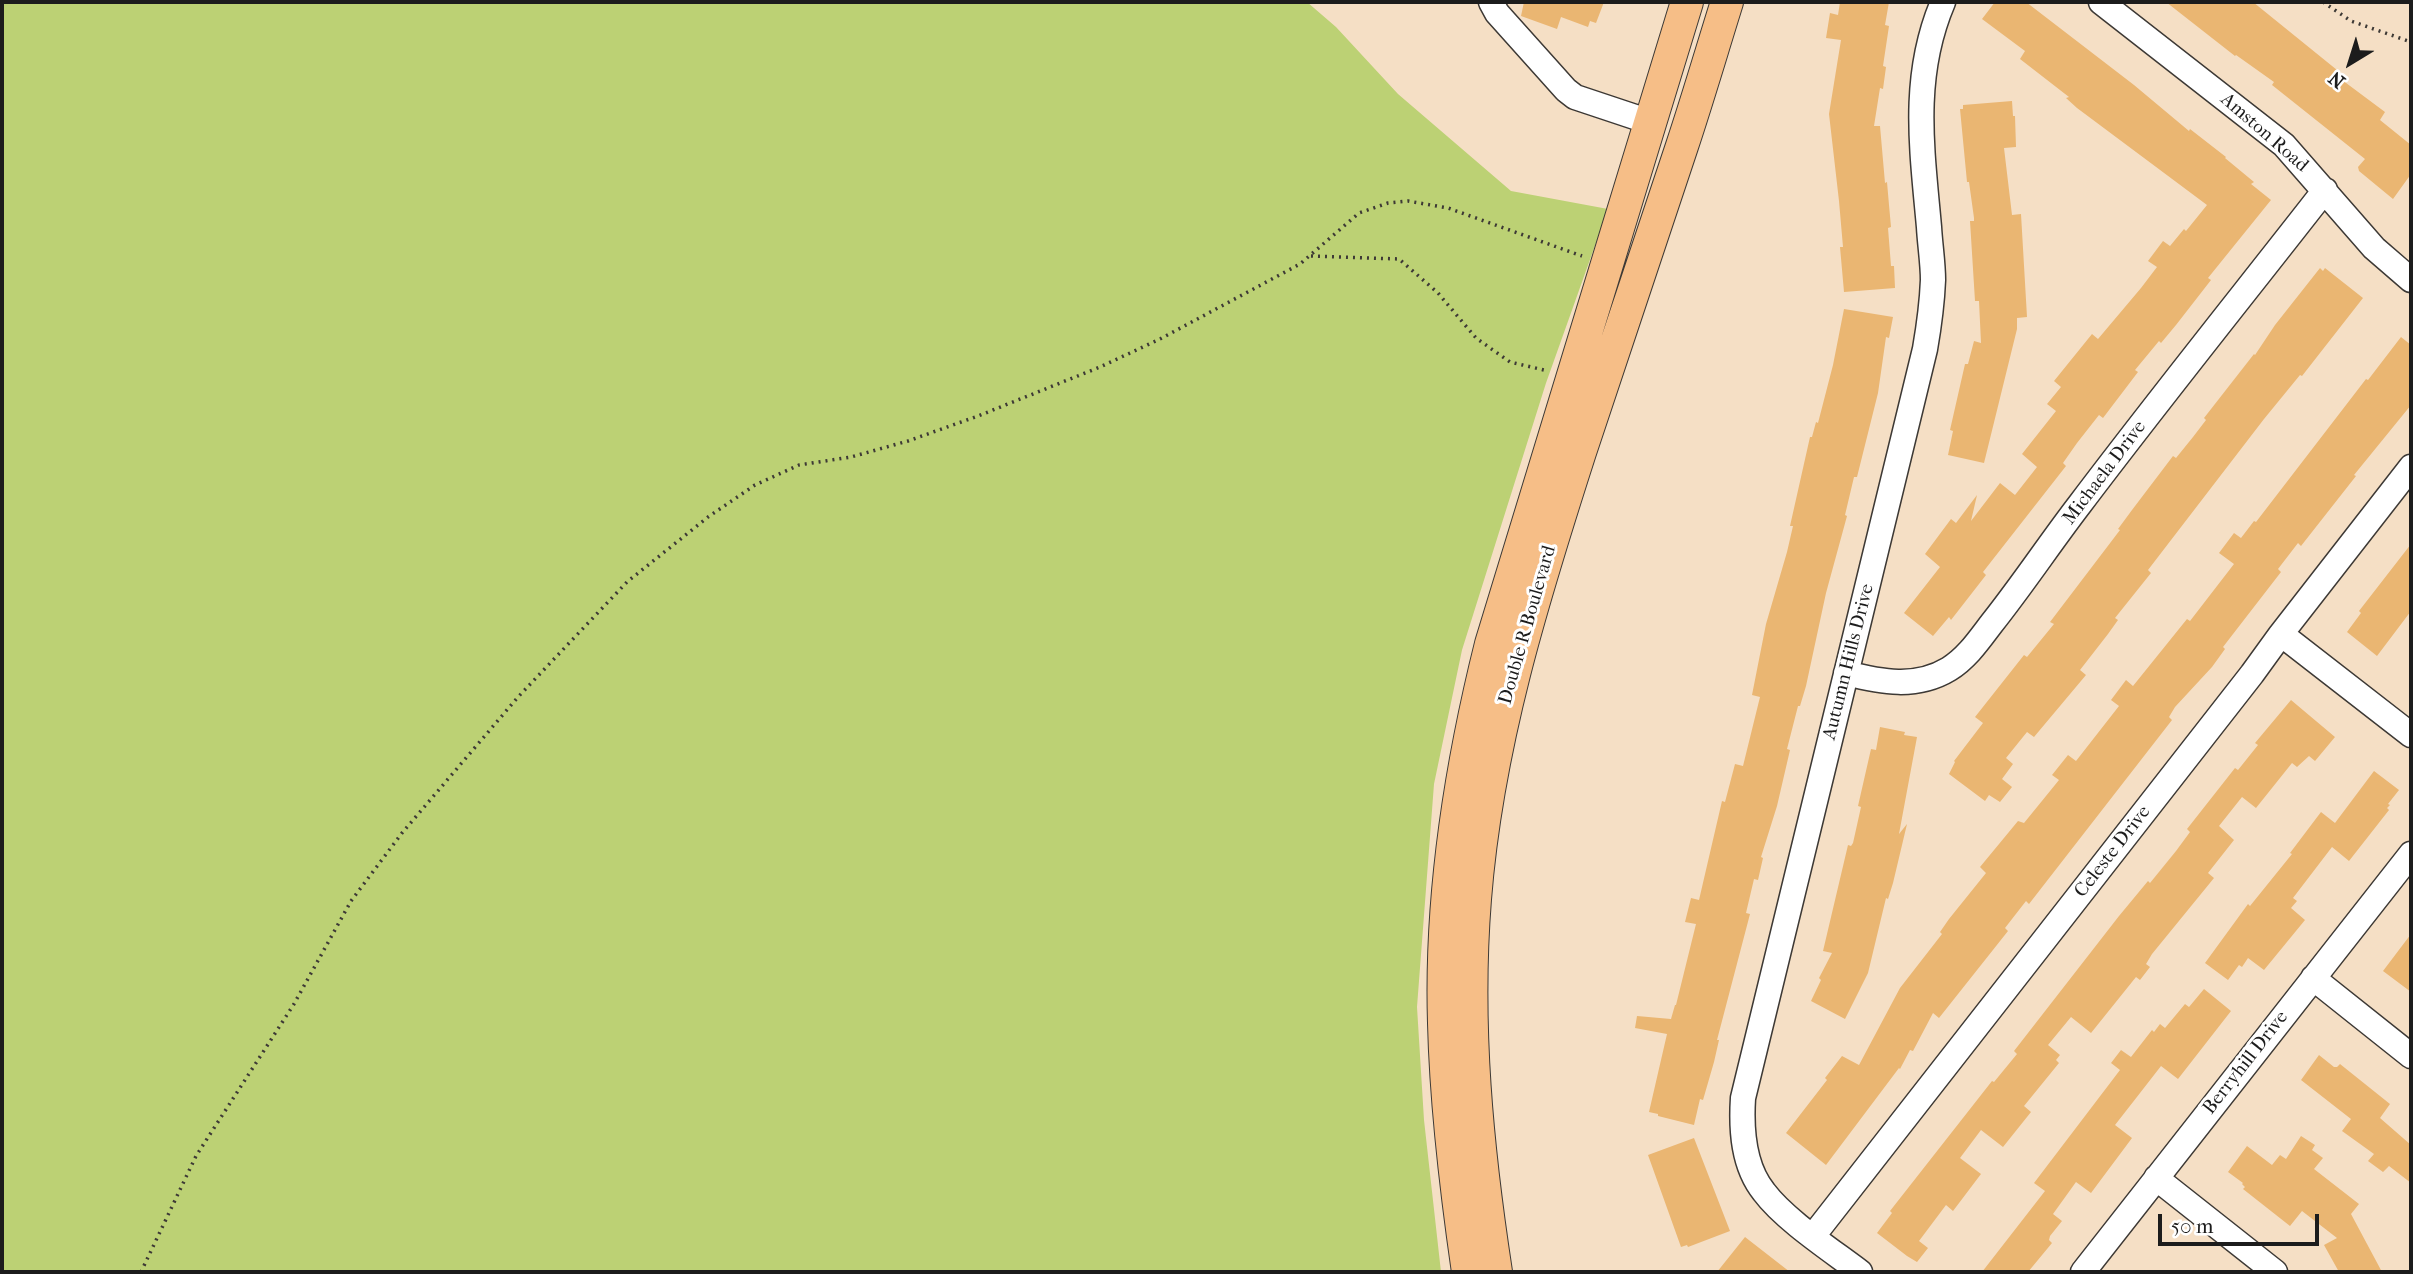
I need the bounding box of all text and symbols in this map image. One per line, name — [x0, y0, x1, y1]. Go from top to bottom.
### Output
north arrow — [2315, 28, 2385, 98]
text: N — [2325, 66, 2350, 93]
street label: Amston Road — [2215, 89, 2313, 177]
street label: Michaela Drive — [2058, 416, 2152, 530]
street label: Double R Boulevard — [1494, 543, 1562, 707]
street label: Autumn Hills Drive — [1819, 582, 1879, 742]
street label: Celeste Drive — [2070, 802, 2156, 902]
street label: Berryhill Drive — [2198, 1007, 2294, 1119]
scale bar — [2161, 1200, 2322, 1244]
text: 50 m — [2171, 1214, 2214, 1238]

